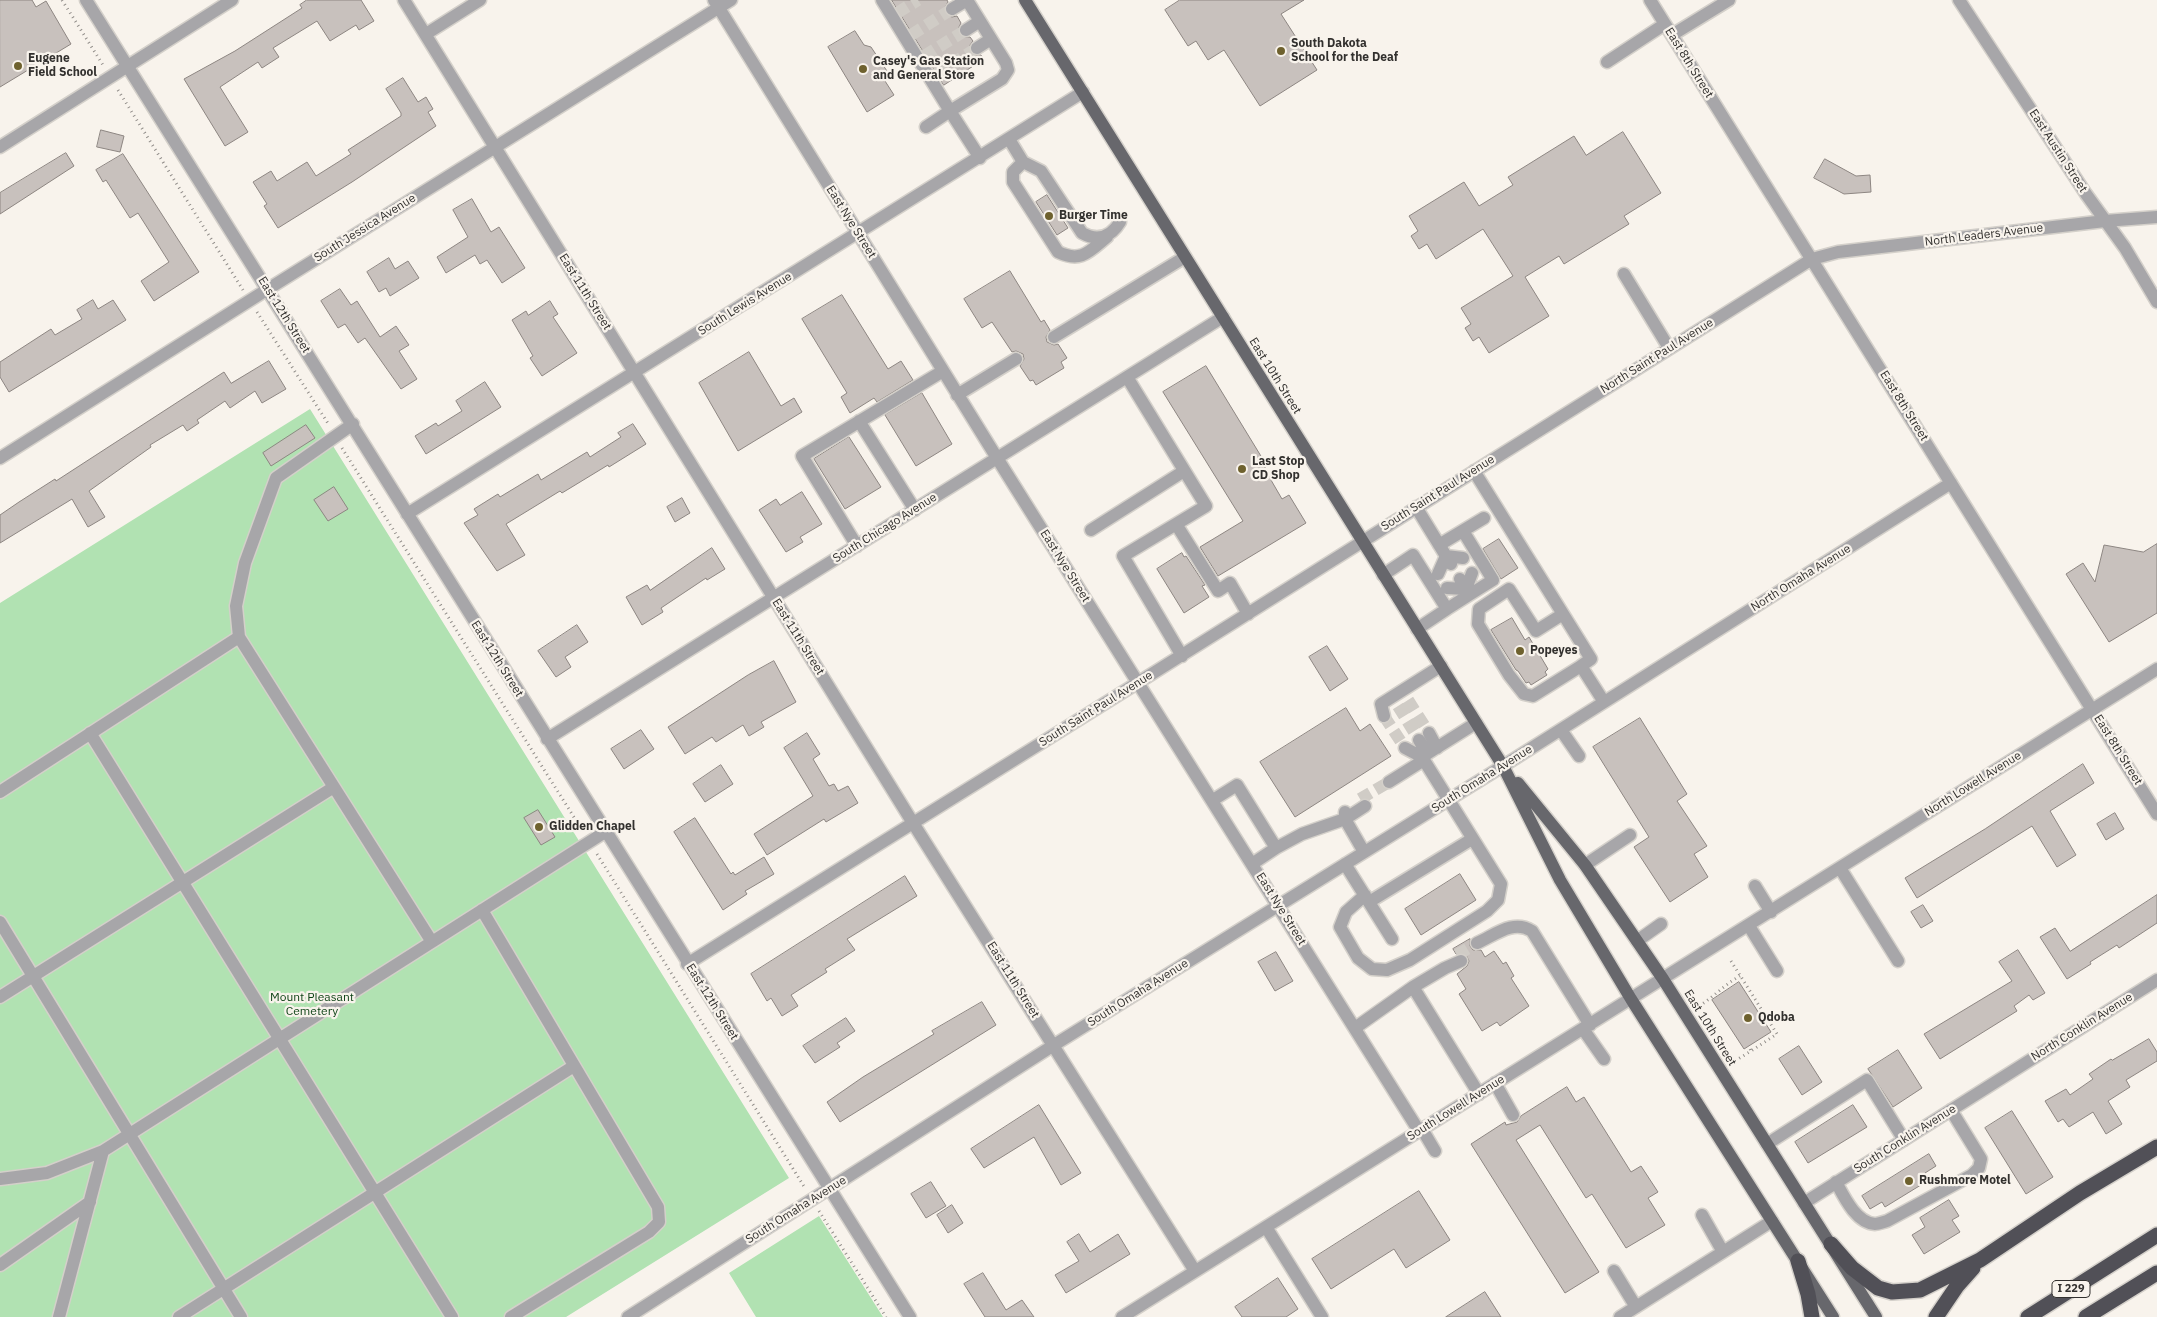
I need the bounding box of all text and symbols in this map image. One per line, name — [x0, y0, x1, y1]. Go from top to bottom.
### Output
street label: East 8th Street — [1662, 25, 1716, 101]
place label: South Dakota School for the Deaf — [1291, 37, 1398, 65]
marker: South Dakota School for the Deaf — [1275, 45, 1287, 57]
place label: Eugene Field School — [28, 52, 97, 80]
place label: Casey's Gas Station and General Store — [873, 55, 984, 83]
marker: Eugene Field School — [12, 60, 24, 72]
marker: Casey's Gas Station and General Store — [857, 63, 869, 75]
street label: East Austin Street — [2026, 107, 2090, 195]
street label: East Nye Street — [823, 183, 879, 261]
street label: South Jessica Avenue — [312, 191, 418, 265]
place label: Burger Time — [1059, 209, 1128, 223]
marker: Burger Time — [1043, 210, 1055, 222]
street label: North Leaders Avenue — [1924, 221, 2044, 249]
street label: East 11th Street — [556, 251, 614, 333]
street label: South Lewis Avenue — [695, 269, 795, 339]
street label: East 12th Street — [255, 274, 313, 356]
street label: North Saint Paul Avenue — [1598, 315, 1716, 397]
street label: East 10th Street — [1246, 335, 1304, 417]
street label: East 8th Street — [1877, 368, 1931, 444]
street label: South Saint Paul Avenue — [1379, 452, 1497, 534]
place label: Last Stop CD Shop — [1252, 455, 1305, 483]
marker: Last Stop CD Shop — [1236, 463, 1248, 475]
street label: South Chicago Avenue — [830, 490, 940, 566]
street label: East Nye Street — [1037, 527, 1093, 605]
street label: North Omaha Avenue — [1748, 541, 1854, 615]
street label: East 11th Street — [769, 596, 827, 678]
street label: East 12th Street — [468, 618, 526, 700]
place label: Popeyes — [1530, 644, 1577, 658]
marker: Popeyes — [1514, 645, 1526, 657]
street label: South Saint Paul Avenue — [1037, 668, 1155, 750]
street label: East 8th Street — [2091, 712, 2145, 788]
street label: South Omaha Avenue — [1429, 742, 1535, 816]
street label: North Lowell Avenue — [1922, 748, 2024, 820]
place label: Glidden Chapel — [549, 820, 635, 834]
marker: Glidden Chapel — [533, 821, 545, 833]
street label: East Nye Street — [1253, 870, 1309, 948]
street label: East 11th Street — [984, 939, 1042, 1021]
street label: South Omaha Avenue — [1085, 956, 1191, 1030]
street label: East 12th Street — [683, 961, 741, 1043]
street label: East 10th Street — [1681, 987, 1739, 1069]
street label: North Conklin Avenue — [2029, 990, 2135, 1064]
park label: Mount Pleasant Cemetery — [270, 991, 354, 1019]
place label: Qdoba — [1758, 1011, 1795, 1025]
marker: Qdoba — [1742, 1012, 1754, 1024]
street label: South Lowell Avenue — [1405, 1072, 1507, 1144]
street label: South Conklin Avenue — [1851, 1102, 1959, 1176]
street label: South Omaha Avenue — [743, 1173, 849, 1247]
place label: Rushmore Motel — [1919, 1174, 2011, 1188]
marker: Rushmore Motel — [1903, 1175, 1915, 1187]
road number: I 229 — [2052, 1280, 2090, 1298]

